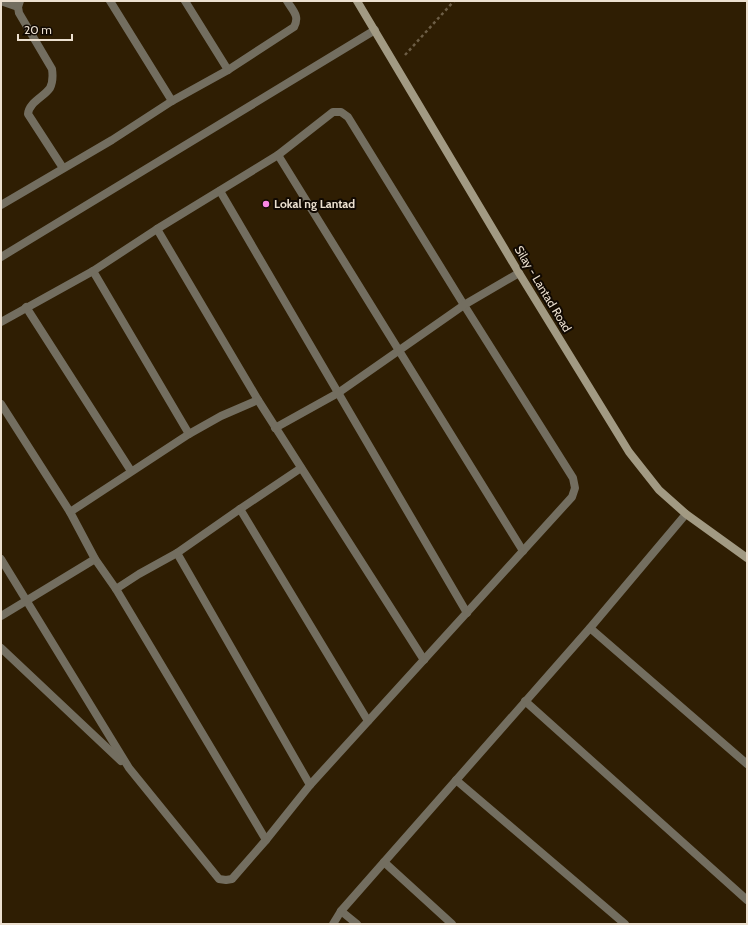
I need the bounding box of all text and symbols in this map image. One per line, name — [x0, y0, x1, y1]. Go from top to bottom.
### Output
scale bar — [18, 16, 72, 42]
text: 20 m — [24, 22, 52, 37]
place label: Lokal ng Lantad — [274, 196, 355, 211]
marker: Lokal ng Lantad — [261, 199, 271, 209]
street label: Silay - Lantad Road — [512, 243, 575, 335]

